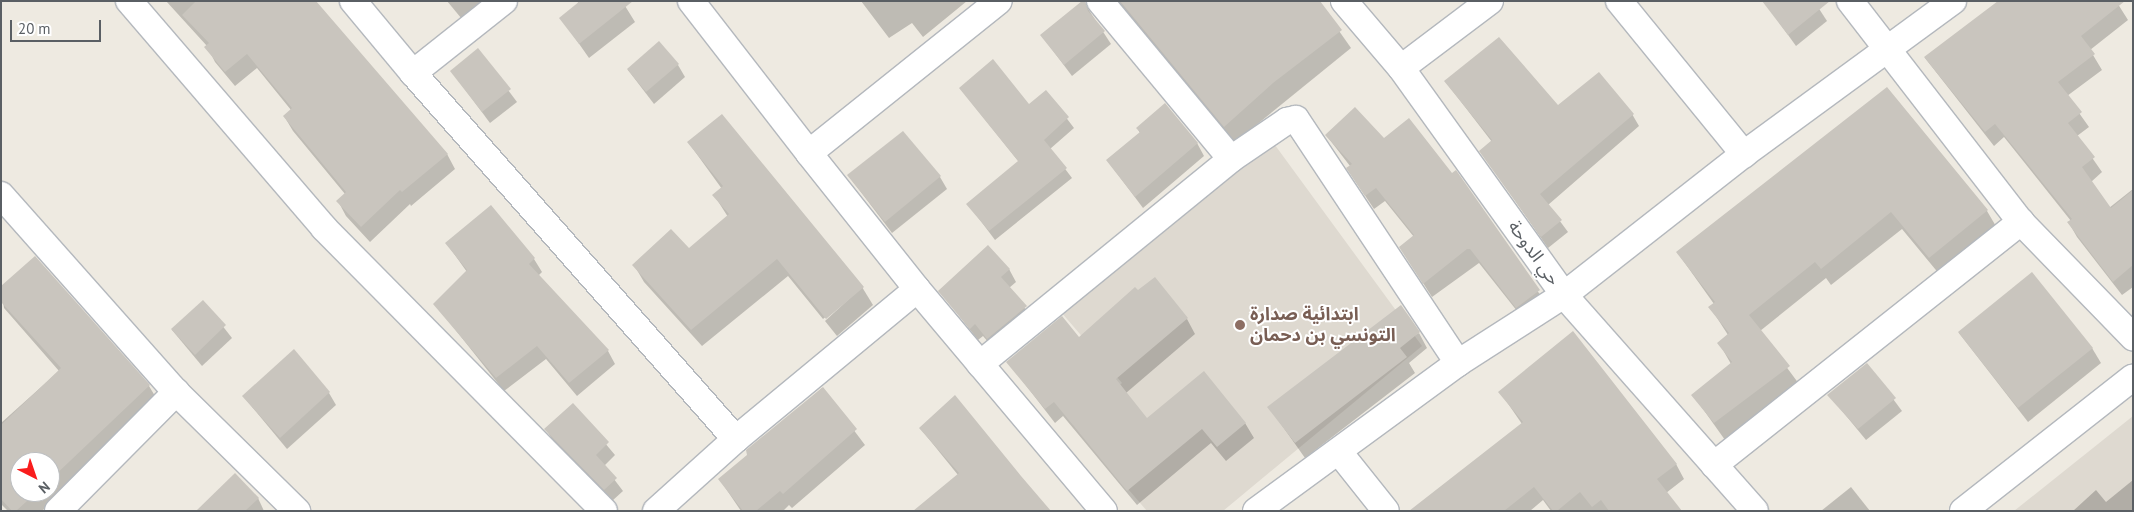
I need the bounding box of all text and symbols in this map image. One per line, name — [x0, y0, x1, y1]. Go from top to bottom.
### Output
scale bar — [12, 10, 104, 42]
text: 20 m — [18, 19, 51, 38]
street label: حي الدوحة — [1503, 216, 1565, 290]
place label: ابتدائية صدارة التونسي بن دحمان — [1250, 304, 1396, 346]
marker: ابتدائية صدارة التونسي بن دحمان — [1234, 319, 1246, 331]
north arrow — [10, 452, 60, 502]
text: N — [35, 478, 54, 497]

